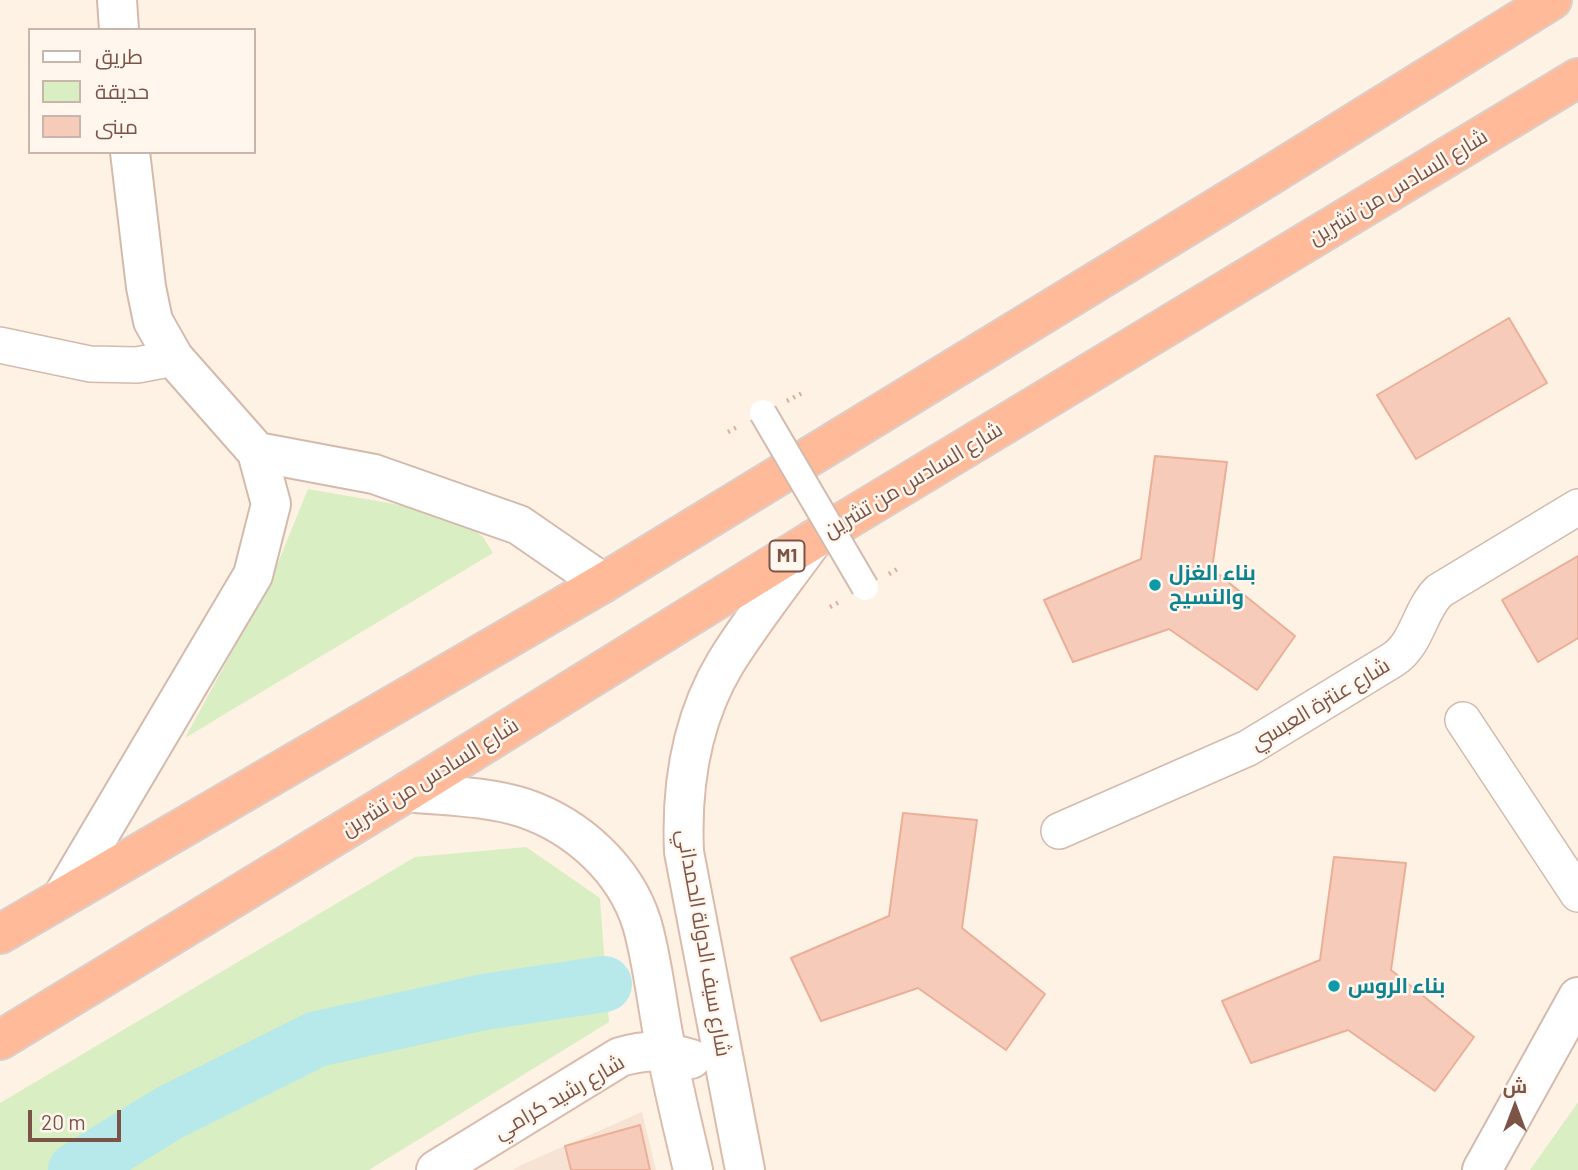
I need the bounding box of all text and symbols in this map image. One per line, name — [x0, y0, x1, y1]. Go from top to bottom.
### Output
legend — [28, 28, 256, 154]
text: طريق — [95, 43, 143, 68]
text: حديقة — [95, 78, 149, 103]
text: مبنى — [95, 113, 138, 138]
street label: شارع السادس من تشرين — [1304, 124, 1492, 250]
street label: شارع السادس من تشرين — [819, 417, 1007, 543]
road number: M1 — [770, 540, 804, 572]
place label: بناء الغزل والنسيج — [1169, 560, 1256, 610]
marker: بناء الغزل والنسيج — [1147, 577, 1163, 593]
street label: شارع عنترة العبسي — [1246, 653, 1394, 755]
street label: شارع السادس من تشرين — [337, 712, 523, 842]
street label: شارع سيف الدولة الحمداني — [672, 827, 736, 1059]
place label: بناء الروس — [1348, 973, 1445, 999]
marker: بناء الروس — [1326, 978, 1342, 994]
street label: شارع رشيد كرامي — [489, 1049, 629, 1145]
north arrow — [1480, 1072, 1550, 1142]
text: ش — [1503, 1074, 1527, 1097]
scale bar — [32, 1096, 124, 1140]
text: 20 m — [41, 1109, 86, 1134]

